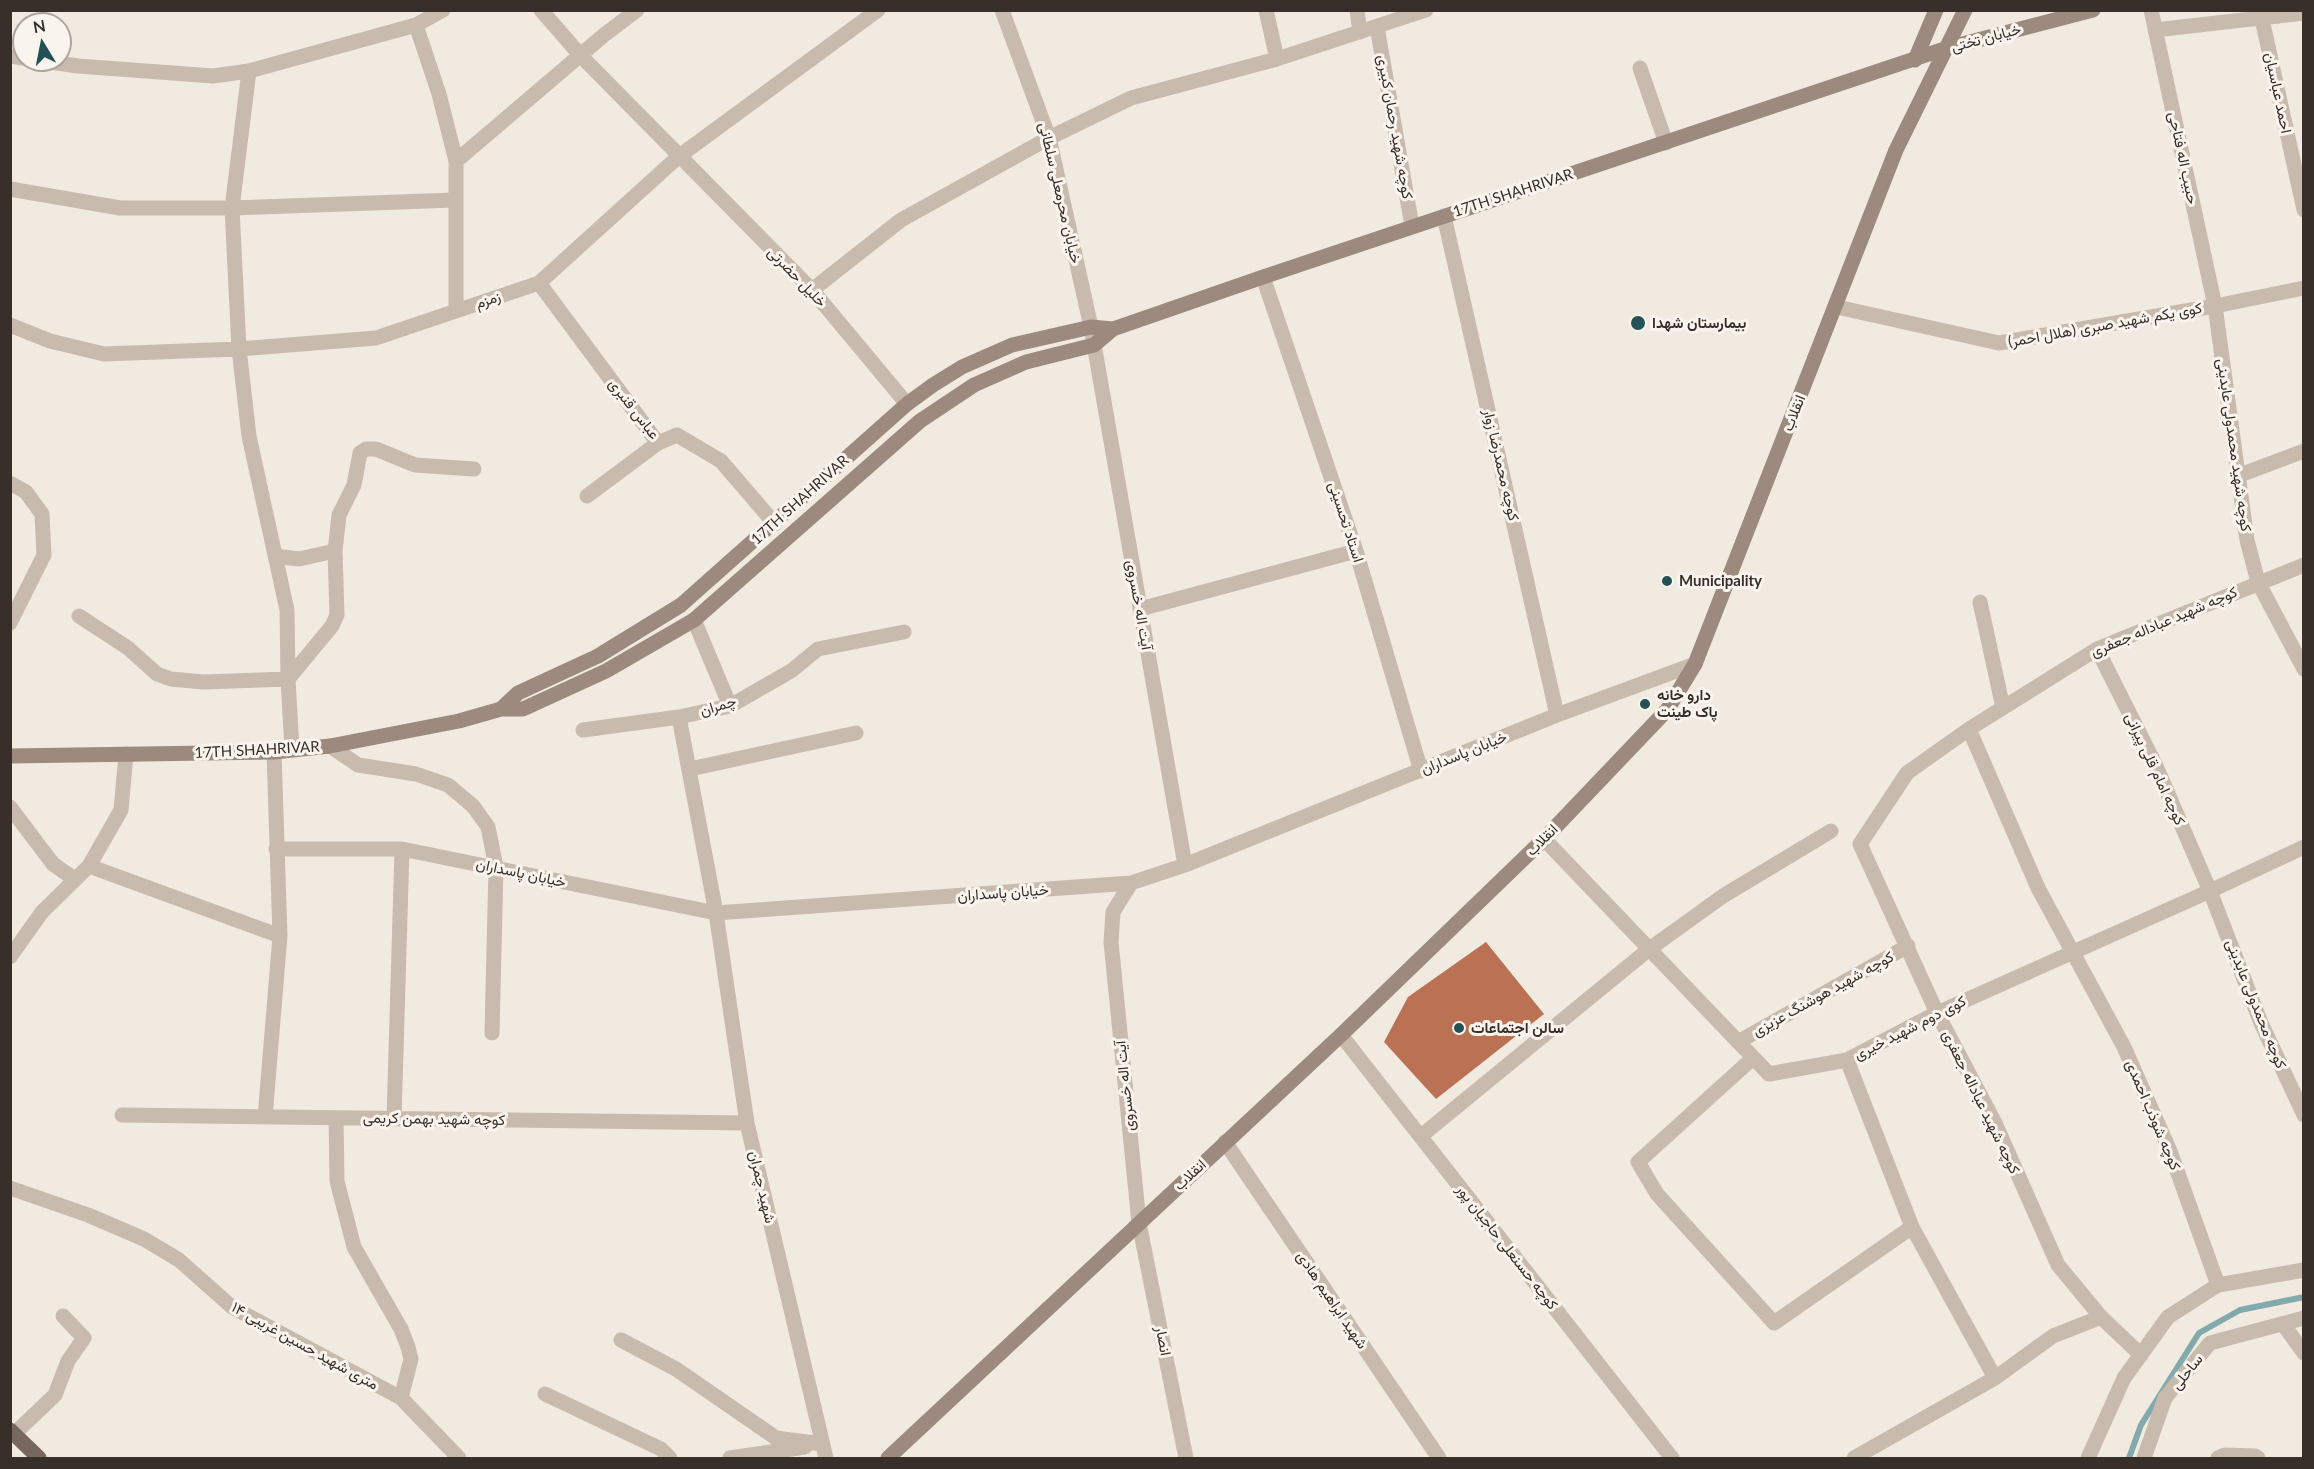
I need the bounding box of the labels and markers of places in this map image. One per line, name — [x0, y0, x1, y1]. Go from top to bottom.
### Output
marker: بیمارستان شهدا — [1629, 314, 1647, 332]
place label: بیمارستان شهدا — [1652, 314, 1746, 332]
place label: Municipality — [1679, 572, 1762, 590]
marker: Municipality — [1660, 574, 1674, 588]
place label: دارو خانه پاک طینت — [1657, 686, 1718, 721]
marker: دارو خانه پاک طینت — [1638, 697, 1652, 711]
place label: سالن اجتماعات — [1471, 1019, 1564, 1037]
marker: سالن اجتماعات — [1452, 1021, 1466, 1035]

